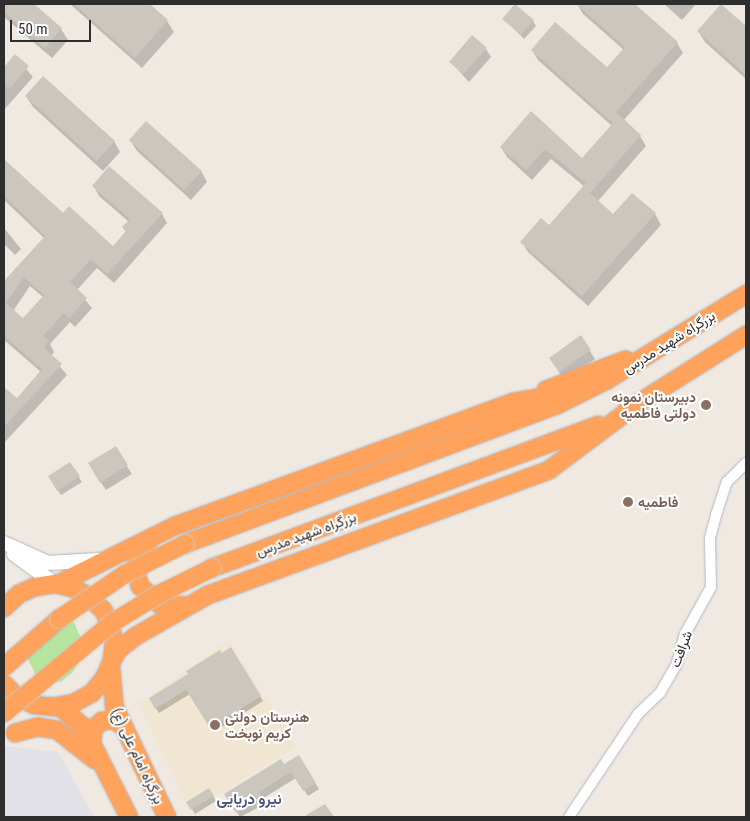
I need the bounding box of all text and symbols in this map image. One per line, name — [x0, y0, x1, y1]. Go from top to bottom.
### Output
scale bar — [12, 10, 94, 42]
text: 50 m — [18, 20, 48, 38]
street label: بزرگراه شهید مدرس — [620, 307, 718, 377]
place label: دبیرستان نمونه دولتی فاطمیه — [611, 389, 696, 422]
marker: دبیرستان نمونه دولتی فاطمیه — [700, 399, 712, 411]
place label: فاطمیه — [638, 494, 678, 510]
marker: فاطمیه — [622, 496, 634, 508]
street label: بزرگراه شهید مدرس — [254, 508, 358, 560]
street label: شرافت — [666, 628, 696, 670]
street label: بزرگراه امام علی (ع) — [108, 705, 168, 807]
place label: هنرستان دولتی کریم نوبخت — [225, 709, 309, 742]
marker: هنرستان دولتی کریم نوبخت — [209, 719, 221, 731]
district label: نیرو دریایی — [216, 791, 282, 809]

